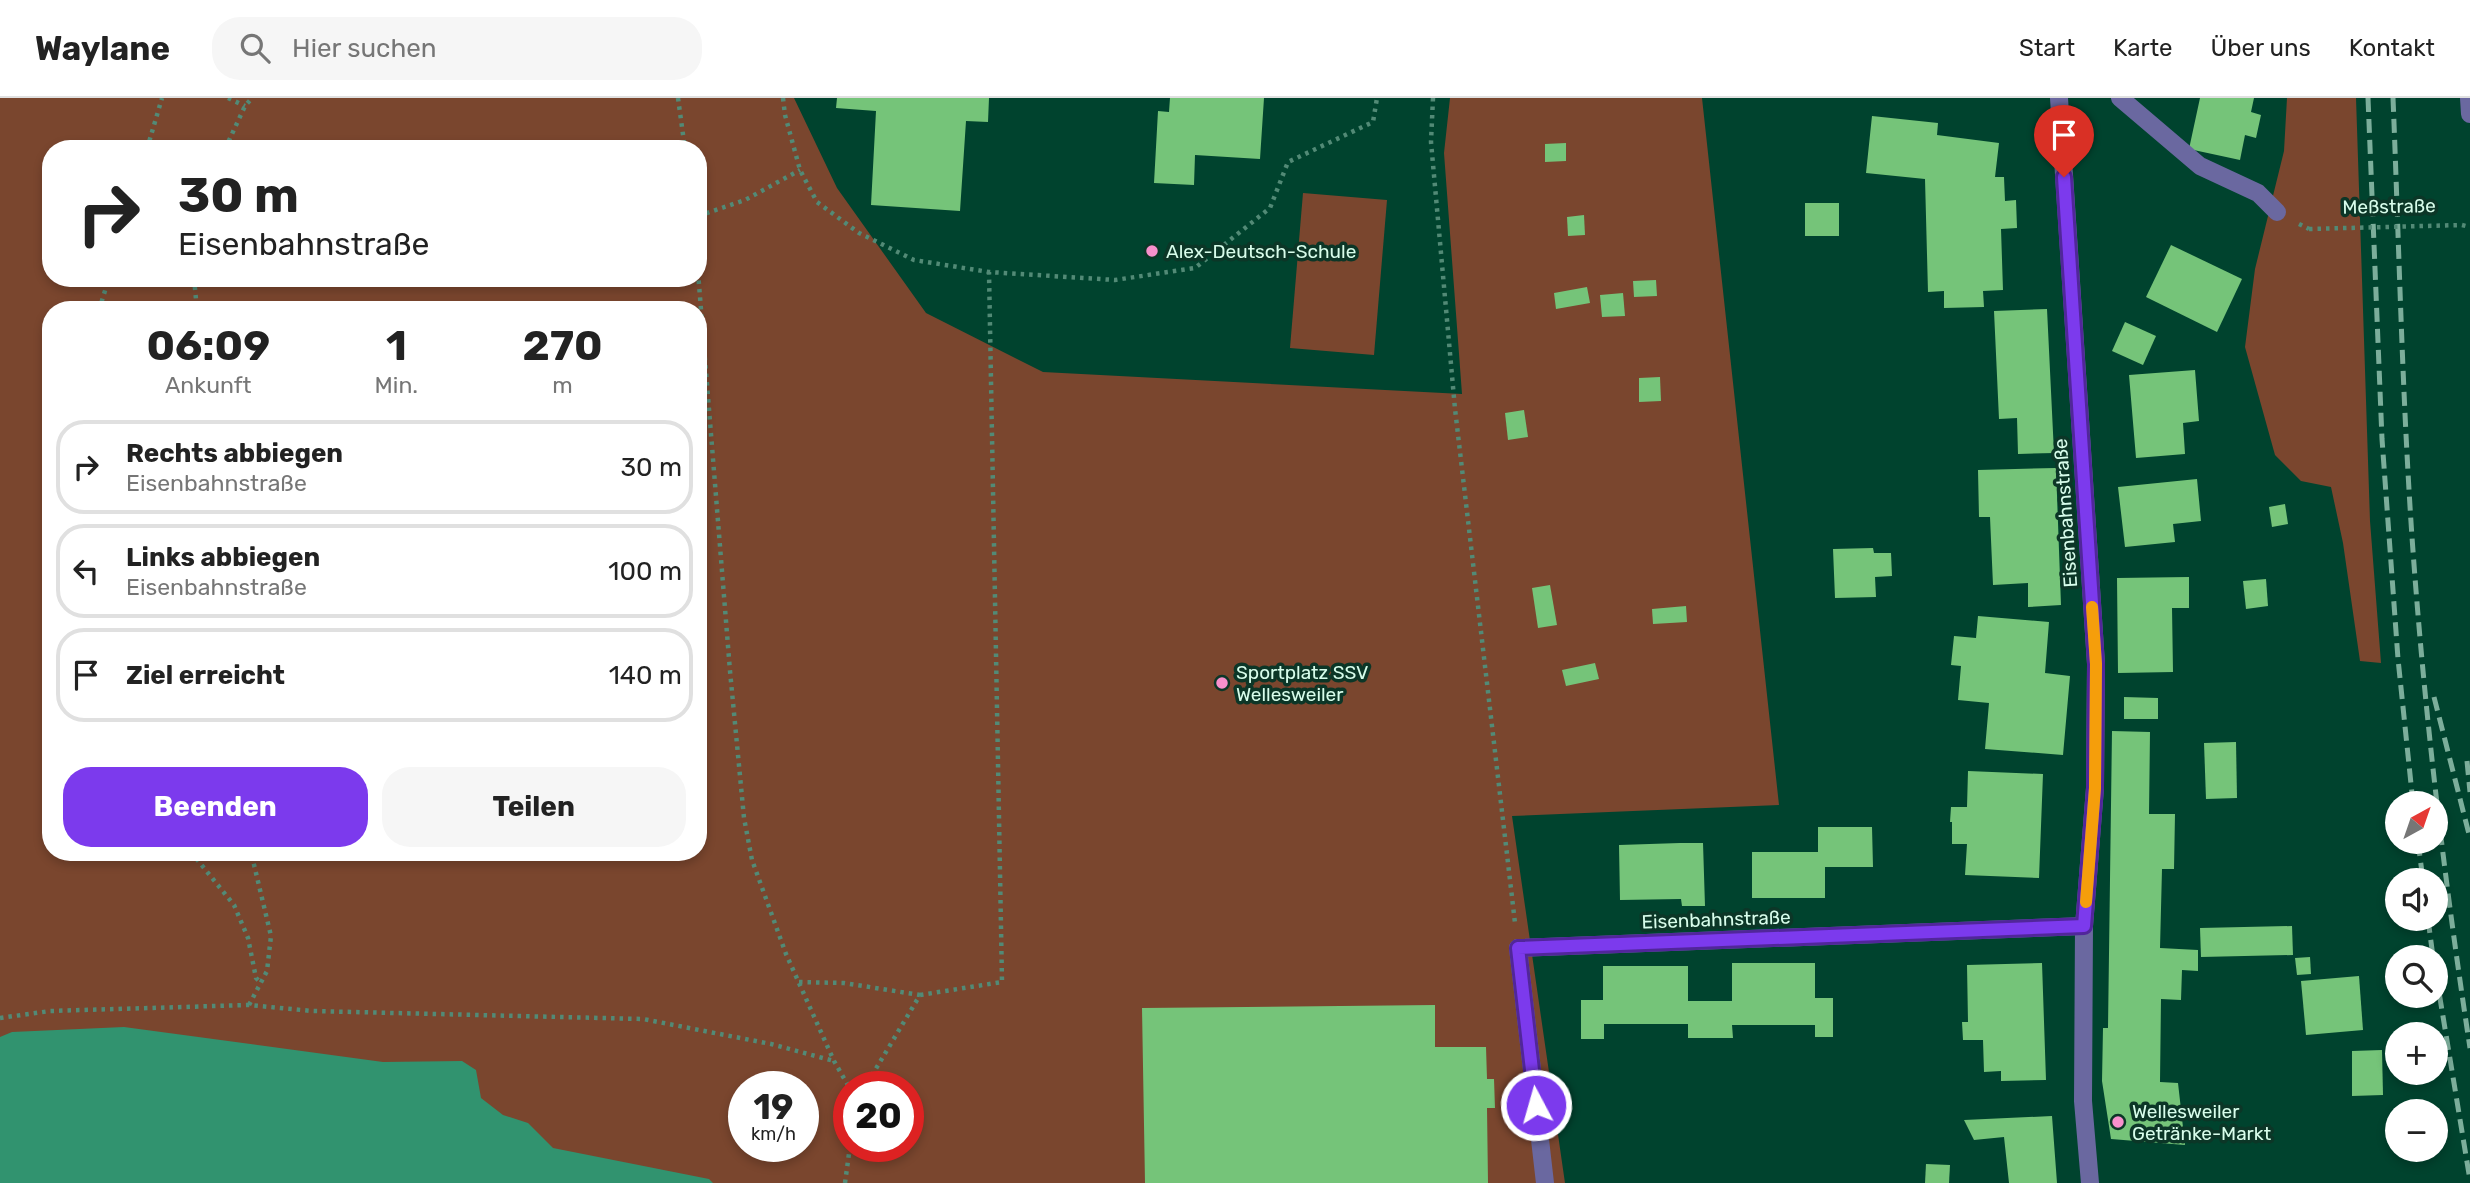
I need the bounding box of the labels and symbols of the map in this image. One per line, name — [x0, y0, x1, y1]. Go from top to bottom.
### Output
pin — [2034, 105, 2094, 177]
street label: Meßstraße — [2342, 194, 2436, 219]
place label: Alex-Deutsch-Schule — [1166, 240, 1356, 263]
marker: Alex-Deutsch-Schule — [1144, 243, 1160, 259]
street label: Eisenbahnstraße — [2049, 438, 2082, 588]
place label: Sportplatz SSV Wellesweiler — [1236, 661, 1368, 706]
marker: Sportplatz SSV Wellesweiler — [1214, 675, 1230, 691]
north arrow — [2385, 791, 2448, 854]
street label: Eisenbahnstraße — [1641, 905, 1791, 934]
position arrow — [1499, 1068, 1573, 1142]
speed limit sign: 20 — [833, 1071, 924, 1162]
place label: Wellesweiler Getränke-Markt — [2132, 1100, 2272, 1145]
marker: Wellesweiler Getränke-Markt — [2110, 1114, 2126, 1130]

